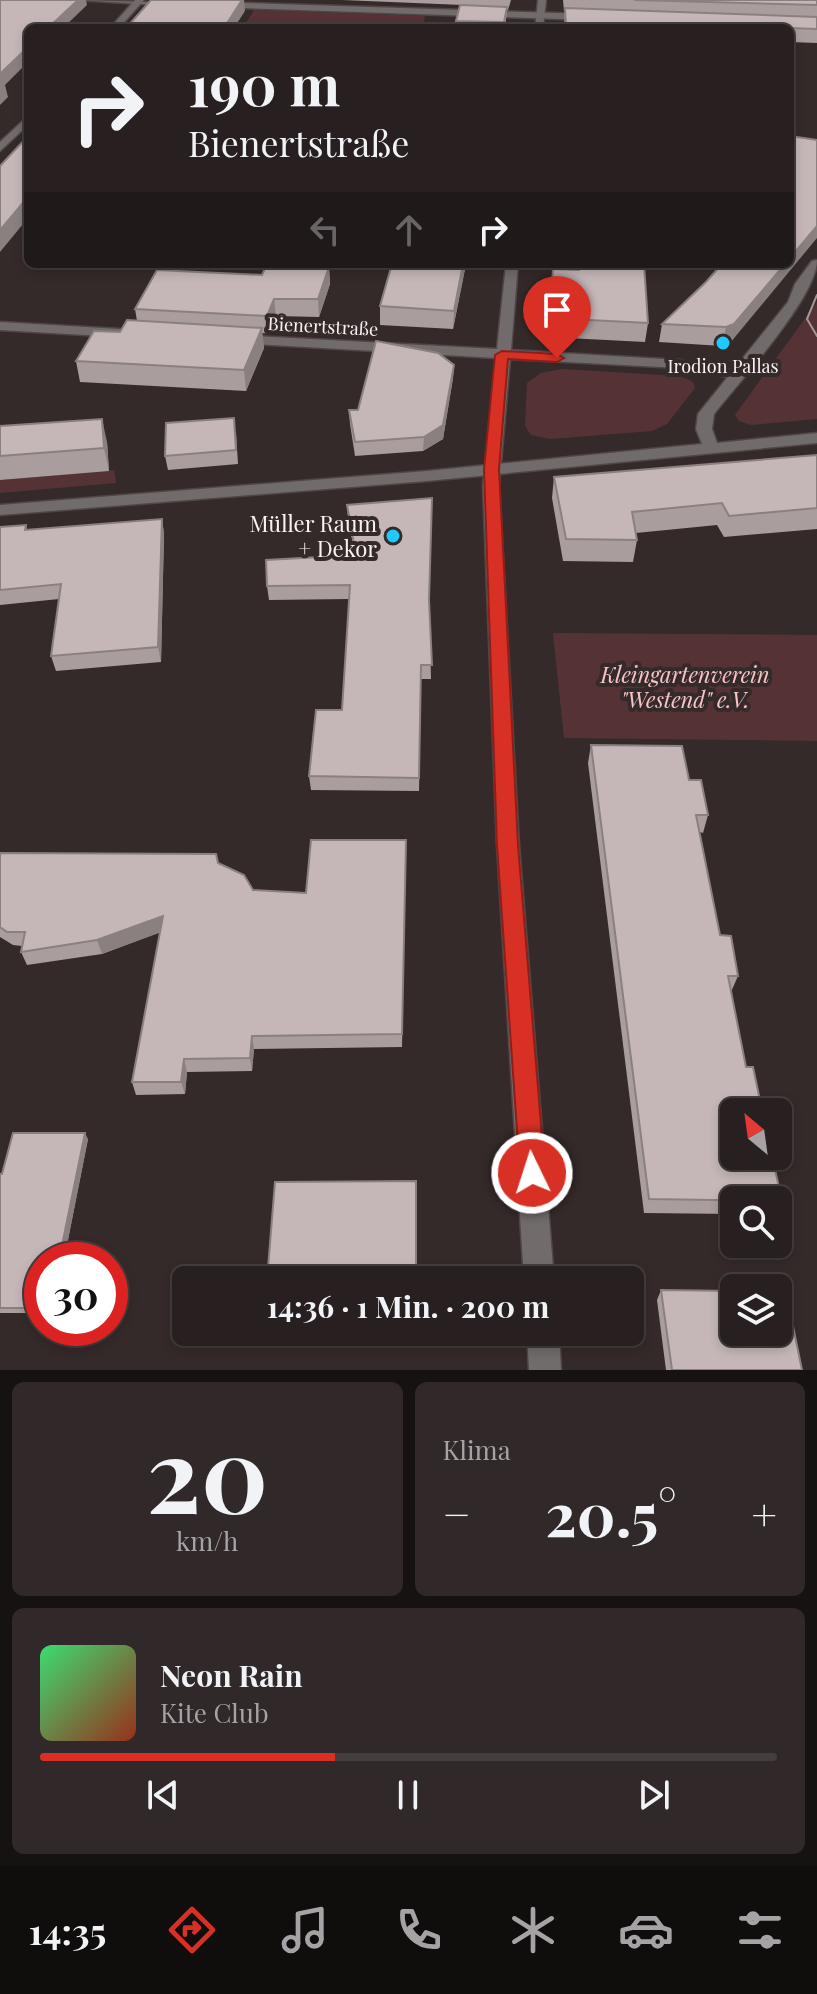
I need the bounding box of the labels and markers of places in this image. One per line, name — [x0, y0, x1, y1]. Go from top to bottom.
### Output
pin — [523, 276, 591, 358]
marker: Irodion Pallas — [714, 334, 732, 352]
place label: Irodion Pallas — [667, 354, 779, 378]
place label: Müller Raum + Dekor — [249, 508, 377, 563]
marker: Müller Raum + Dekor — [384, 527, 402, 545]

